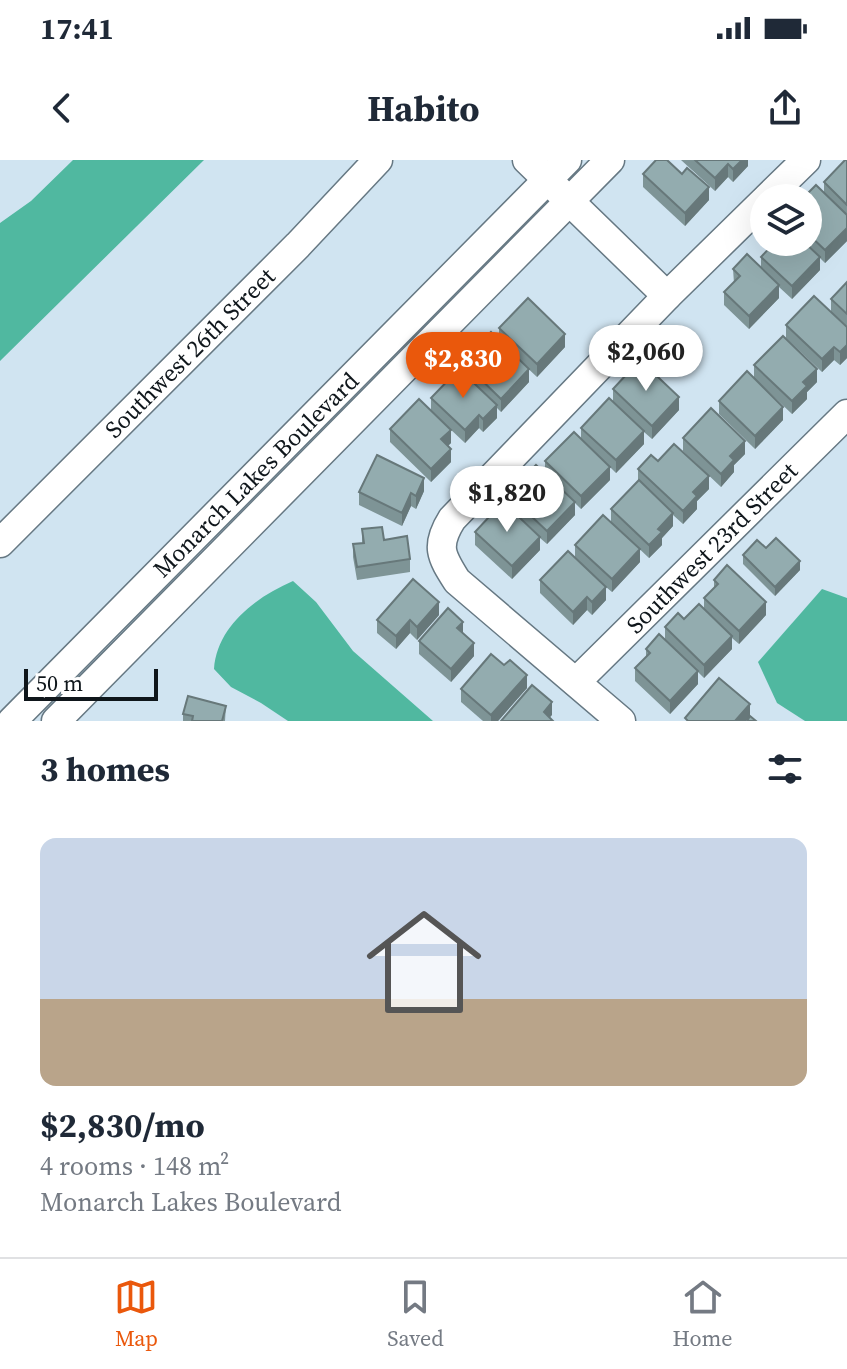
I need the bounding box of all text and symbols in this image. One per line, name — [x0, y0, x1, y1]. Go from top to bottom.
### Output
text: 17:41 — [40, 8, 114, 49]
text: Habito — [367, 84, 480, 133]
icon: back — [40, 86, 84, 130]
icon: share — [763, 86, 807, 130]
map controls — [750, 184, 822, 256]
button: layers — [750, 184, 822, 256]
street label: Southwest 26th Street — [97, 260, 282, 445]
pin: $2,060 — [581, 325, 711, 393]
pin: $2,830 — [398, 332, 528, 400]
text: $2,060 — [607, 333, 685, 369]
text: $2,830 — [424, 340, 502, 376]
street label: Monarch Lakes Boulevard — [146, 364, 366, 585]
street label: Southwest 23rd Street — [619, 455, 805, 641]
pin: $1,820 — [442, 466, 572, 534]
text: $1,820 — [468, 474, 546, 510]
scale bar — [24, 665, 158, 701]
text: 50 m — [36, 668, 83, 698]
text: 3 homes — [40, 746, 170, 792]
icon: filters — [763, 747, 807, 791]
icon: home — [352, 890, 496, 1034]
text: $2,830/mo — [40, 1102, 205, 1148]
text: 4 rooms · 148 m² — [40, 1148, 229, 1184]
text: Monarch Lakes Boulevard — [40, 1184, 342, 1220]
tab: Map — [114, 1275, 158, 1353]
tab: Saved — [387, 1275, 444, 1353]
tab: Home — [673, 1275, 733, 1353]

